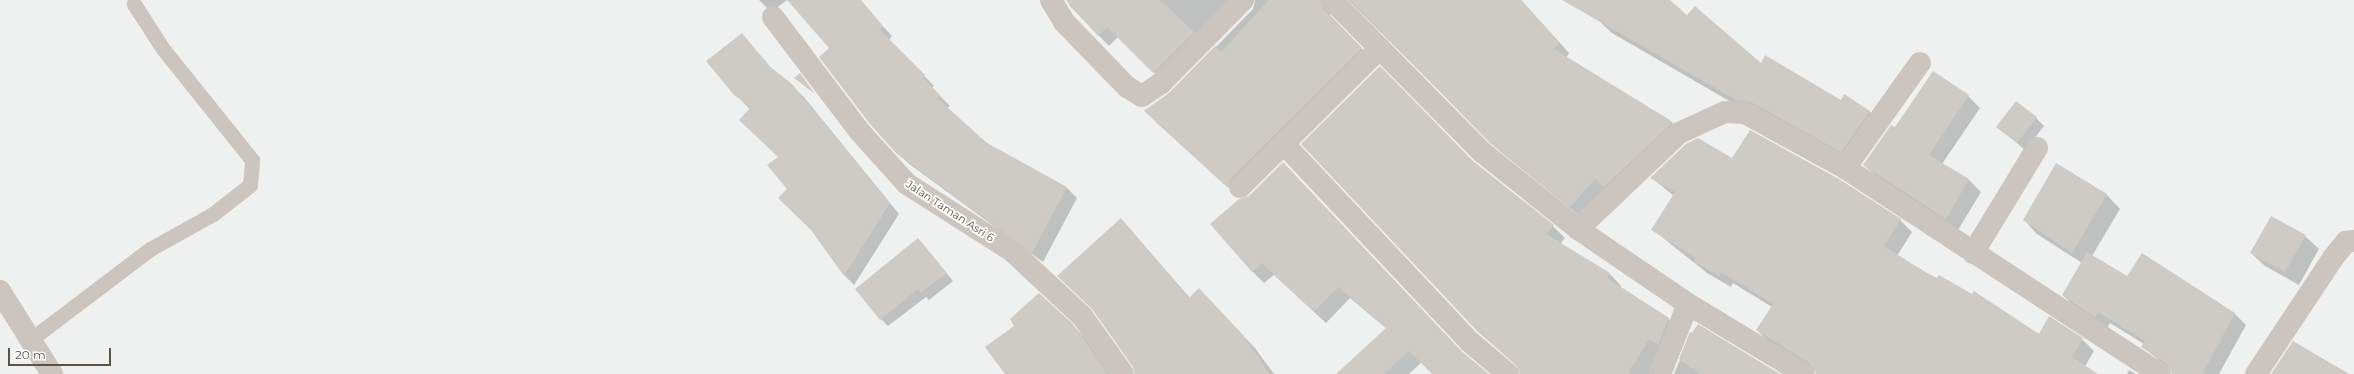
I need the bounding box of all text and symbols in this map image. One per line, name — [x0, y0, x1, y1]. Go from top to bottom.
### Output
street label: Jalan Taman Asri 6 — [903, 177, 997, 245]
scale bar — [10, 340, 113, 366]
text: 20 m — [15, 347, 46, 362]

